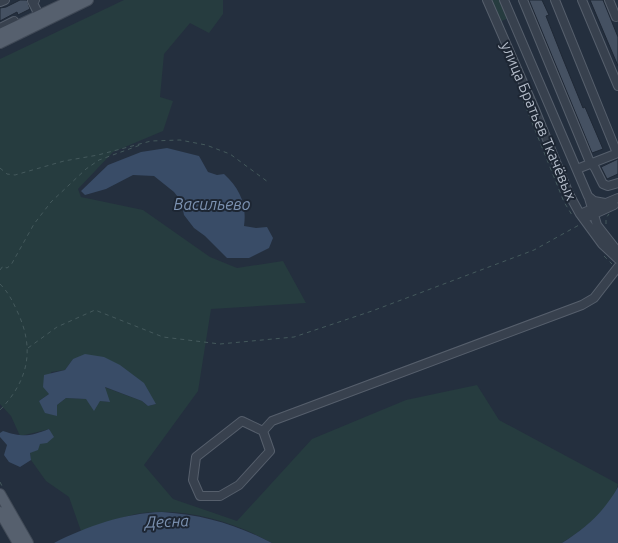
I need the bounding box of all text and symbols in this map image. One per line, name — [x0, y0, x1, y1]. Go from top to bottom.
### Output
street label: улица Братьев Ткачёвых — [498, 39, 580, 203]
water label: Васильево — [174, 195, 251, 213]
water label: Десна — [143, 511, 190, 531]

